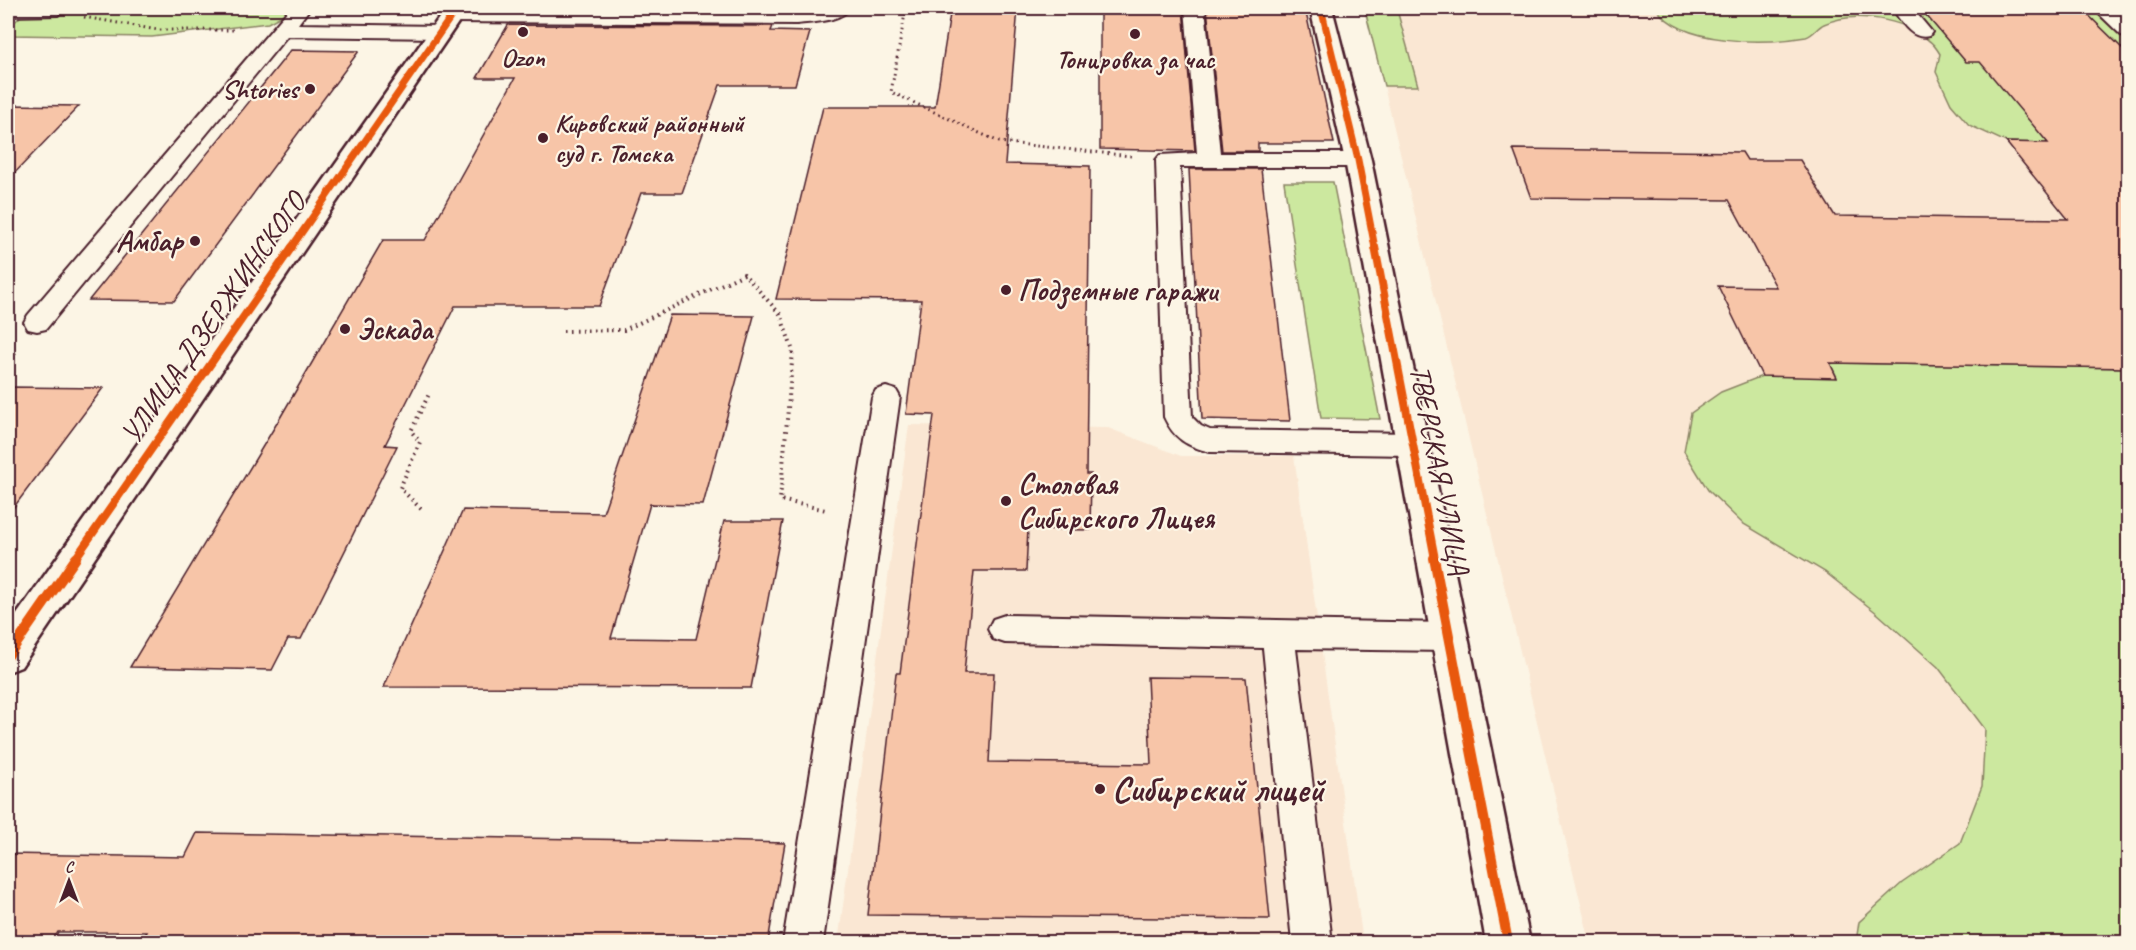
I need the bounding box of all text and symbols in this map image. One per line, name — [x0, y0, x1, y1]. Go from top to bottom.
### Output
marker: Ozon — [516, 25, 530, 39]
marker: Тонировка за час — [1128, 27, 1142, 41]
place label: Ozon — [501, 41, 546, 74]
place label: Тонировка за час — [1056, 43, 1216, 76]
place label: Shtories — [222, 73, 301, 106]
marker: Shtories — [303, 82, 317, 96]
place label: Кировский районный суд г. Томска — [555, 107, 746, 170]
marker: Кировский районный суд г. Томска — [536, 131, 550, 145]
street label: УЛИЦА ДЗЕРЖИНСКОГО — [112, 183, 316, 451]
place label: Амбар — [116, 222, 185, 260]
marker: Амбар — [188, 234, 202, 248]
place label: Подземные гаражи — [1018, 271, 1219, 310]
marker: Подземные гаражи — [999, 283, 1013, 297]
place label: Эскада — [357, 310, 435, 348]
marker: Эскада — [338, 322, 352, 336]
street label: ТВЕРСКАЯ УЛИЦА — [1401, 362, 1479, 579]
place label: Столовая Сибирского Лицея — [1018, 465, 1216, 537]
marker: Столовая Сибирского Лицея — [999, 494, 1013, 508]
place label: Сибирский лицей — [1112, 766, 1327, 812]
marker: Сибирский лицей — [1093, 782, 1107, 796]
north arrow — [39, 851, 99, 911]
text: С — [65, 857, 75, 877]

